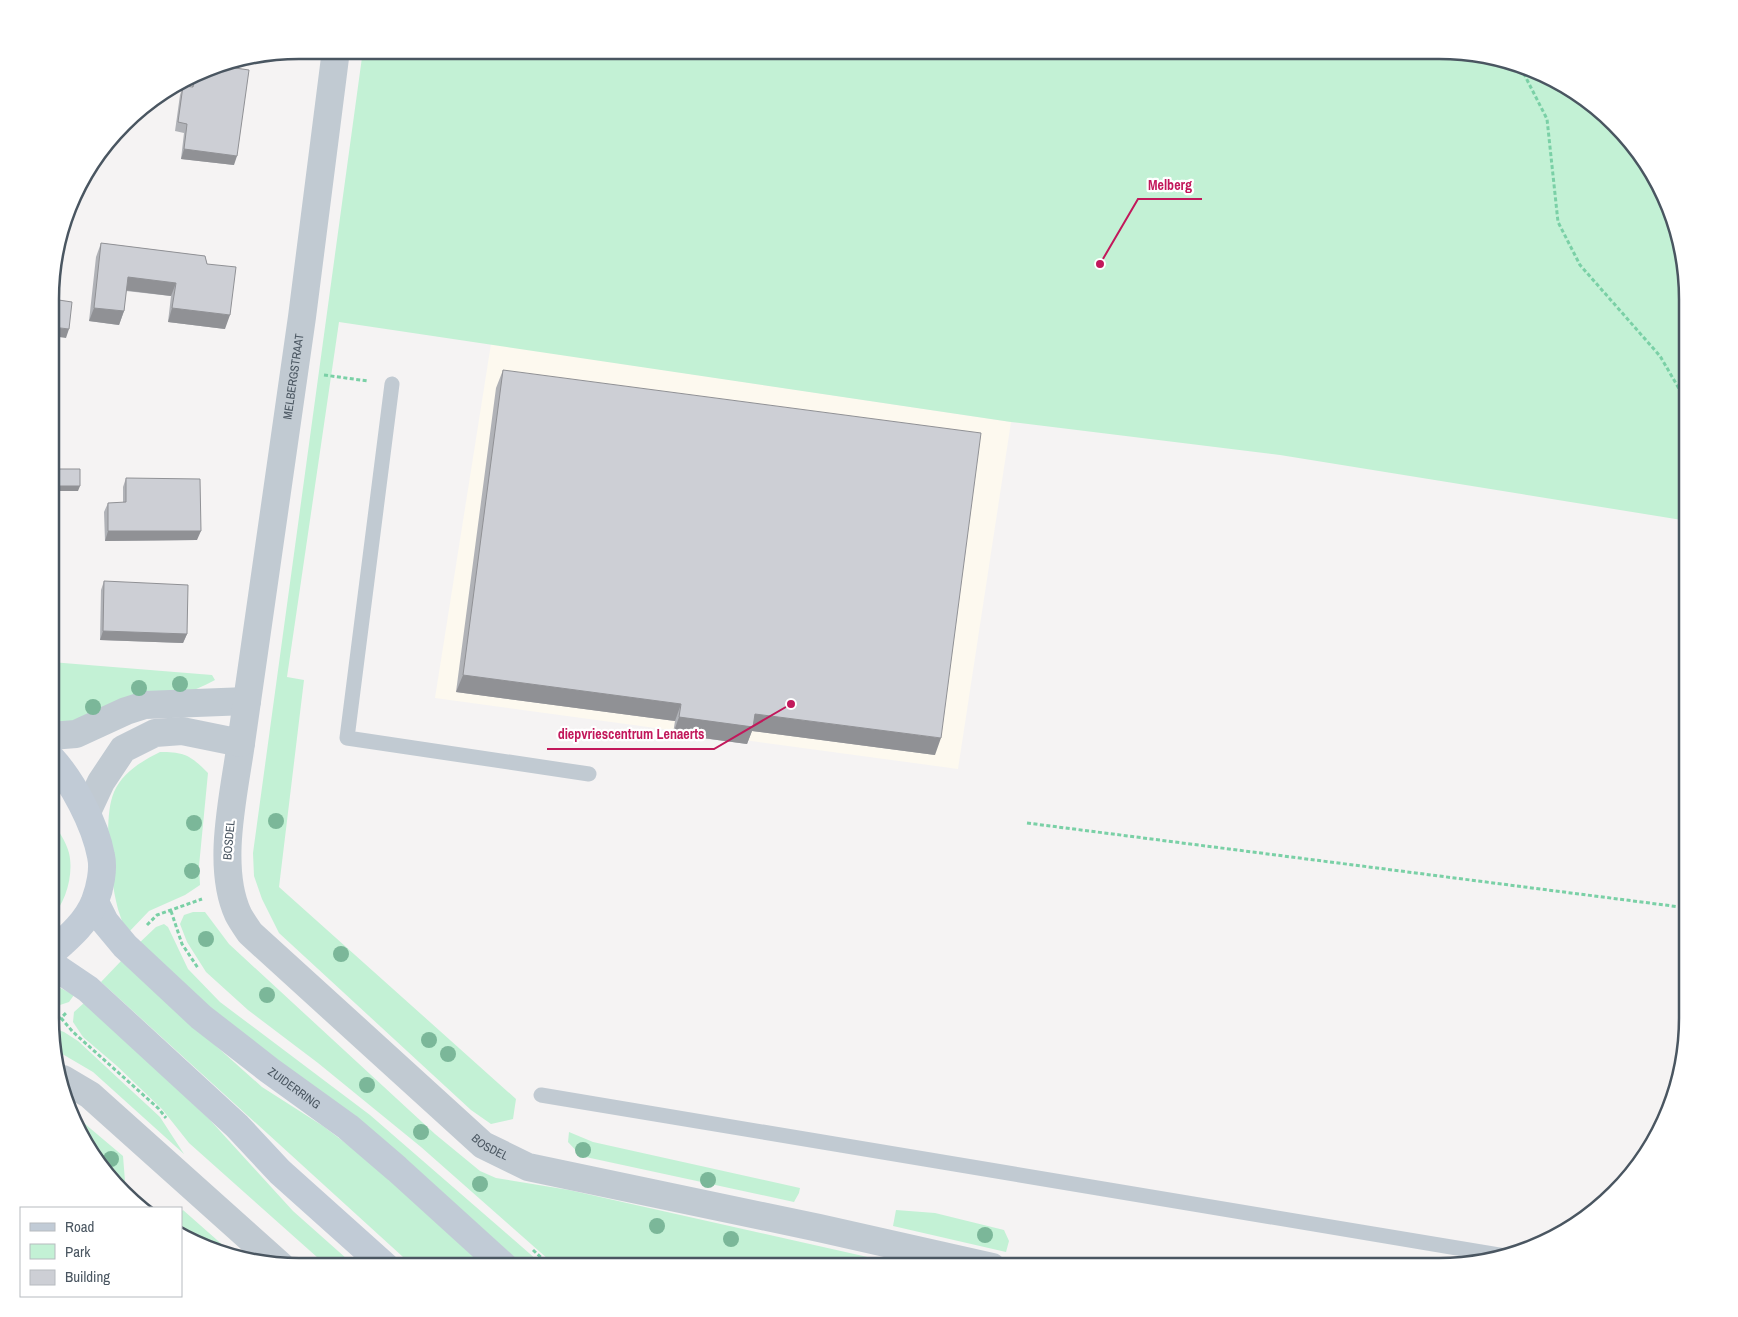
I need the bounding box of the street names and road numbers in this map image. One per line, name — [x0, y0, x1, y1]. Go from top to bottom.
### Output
street label: MELBERGSTRAAT — [279, 333, 308, 420]
street label: BOSDEL — [219, 819, 239, 861]
street label: ZUIDERRING — [265, 1064, 324, 1113]
street label: BOSDEL — [468, 1130, 511, 1164]

